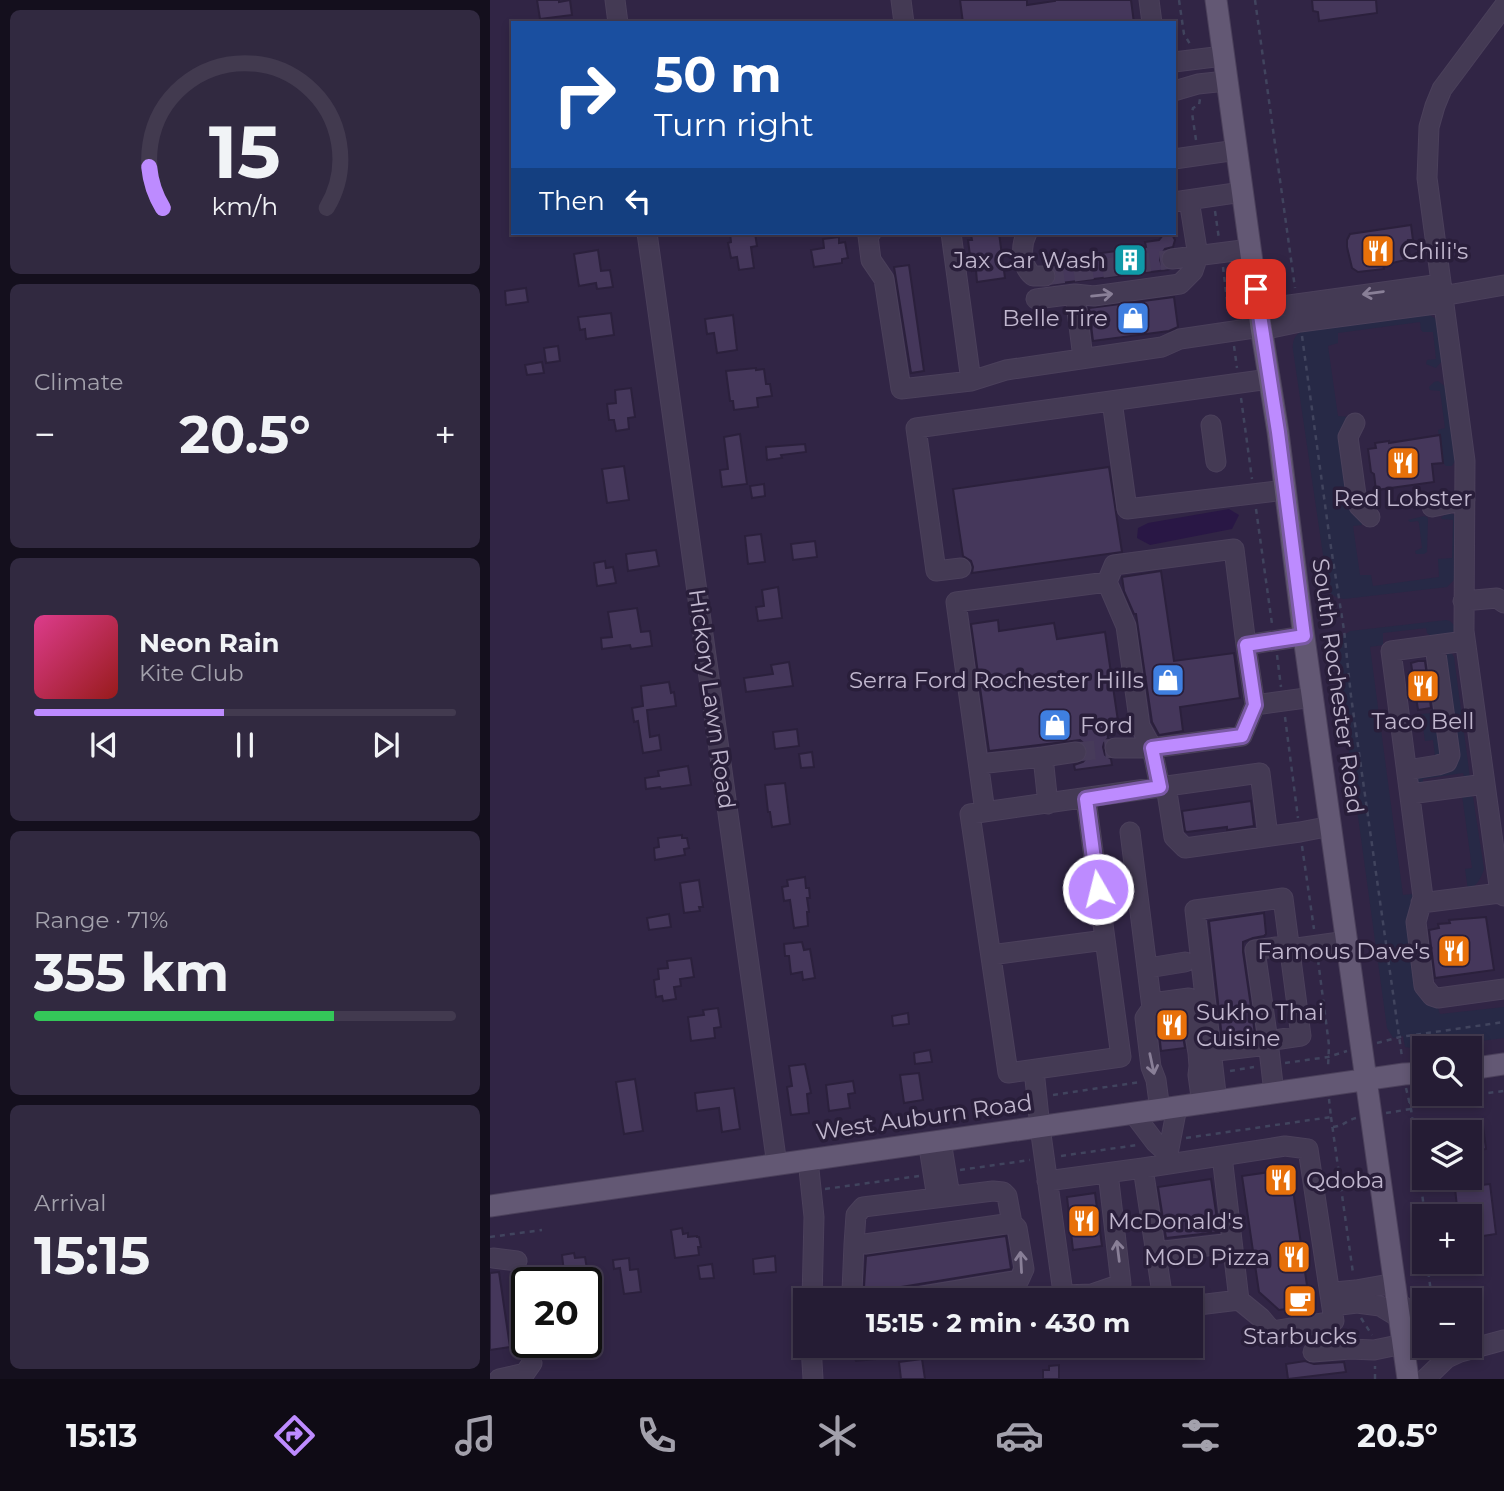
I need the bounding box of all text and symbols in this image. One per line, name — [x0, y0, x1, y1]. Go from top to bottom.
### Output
text: 50 m — [654, 45, 782, 104]
icon: right — [539, 49, 630, 140]
text: Turn right — [654, 105, 814, 144]
text: 15 — [209, 108, 281, 196]
icon: left — [619, 182, 657, 220]
text: Then — [539, 185, 605, 217]
text: km/h — [212, 191, 278, 221]
restaurant icon: Chili's — [1359, 232, 1397, 270]
place label: Chili's — [1402, 237, 1468, 265]
building icon: Jax Car Wash — [1111, 241, 1149, 279]
place label: Jax Car Wash — [952, 246, 1106, 274]
pin — [1226, 259, 1286, 319]
icon: arrive — [1237, 270, 1275, 308]
one-way arrow — [1362, 286, 1385, 299]
one-way arrow — [1091, 288, 1113, 301]
shop icon: Belle Tire — [1114, 299, 1152, 337]
place label: Belle Tire — [1002, 304, 1108, 332]
text: Climate — [34, 368, 123, 396]
text: 20.5° — [179, 403, 311, 466]
text: − — [34, 411, 56, 458]
text: + — [434, 411, 456, 458]
restaurant icon: Red Lobster — [1384, 444, 1422, 482]
place label: Red Lobster — [1334, 484, 1472, 512]
street label: South Rochester Road — [1306, 557, 1370, 815]
street label: Hickory Lawn Road — [683, 587, 741, 811]
text: Neon Rain — [139, 627, 280, 659]
text: Kite Club — [139, 659, 244, 687]
shop icon: Serra Ford Rochester Hills — [1149, 661, 1187, 699]
place label: Serra Ford Rochester Hills — [849, 666, 1144, 694]
restaurant icon: Taco Bell — [1404, 667, 1442, 705]
shop icon: Ford — [1036, 706, 1074, 744]
place label: Taco Bell — [1372, 707, 1474, 735]
place label: Ford — [1080, 711, 1133, 739]
icon: previous — [85, 726, 123, 764]
icon: pause — [226, 726, 264, 764]
icon: next — [367, 726, 405, 764]
position arrow — [1061, 852, 1135, 926]
text: Range · 71% — [34, 906, 168, 934]
restaurant icon: Famous Dave's — [1435, 932, 1473, 970]
place label: Famous Dave's — [1257, 937, 1430, 965]
text: 355 km — [34, 941, 229, 1004]
place label: Sukho Thai Cuisine — [1196, 998, 1324, 1052]
restaurant icon: Sukho Thai Cuisine — [1153, 1006, 1191, 1044]
map controls — [1412, 1036, 1482, 1358]
button: search — [1412, 1036, 1482, 1106]
one-way arrow — [1145, 1052, 1159, 1075]
street label: West Auburn Road — [814, 1088, 1034, 1146]
button: layers — [1412, 1120, 1482, 1190]
restaurant icon: Qdoba — [1262, 1161, 1300, 1199]
place label: Qdoba — [1306, 1166, 1384, 1194]
text: Arrival — [34, 1189, 107, 1217]
restaurant icon: McDonald's — [1065, 1202, 1103, 1240]
button: + — [1412, 1204, 1482, 1274]
place label: McDonald's — [1108, 1207, 1243, 1235]
text: 15:15 — [34, 1224, 150, 1287]
restaurant icon: MOD Pizza — [1275, 1238, 1313, 1276]
one-way arrow — [1111, 1240, 1124, 1262]
place label: MOD Pizza — [1144, 1243, 1270, 1271]
one-way arrow — [1014, 1251, 1027, 1274]
speed limit sign: 20 — [511, 1267, 602, 1358]
cafe icon: Starbucks — [1281, 1282, 1319, 1320]
button: − — [1412, 1288, 1482, 1358]
text: 15:15 · 2 min · 430 m — [866, 1307, 1130, 1339]
place label: Starbucks — [1243, 1322, 1357, 1350]
icon: directions — [270, 1411, 319, 1460]
icon: music — [451, 1411, 500, 1460]
icon: phone — [632, 1411, 681, 1460]
icon: climate — [813, 1411, 862, 1460]
icon: car — [995, 1411, 1044, 1460]
icon: filters — [1176, 1411, 1225, 1460]
text: 15:13 — [66, 1416, 138, 1455]
text: 20.5° — [1357, 1416, 1438, 1455]

